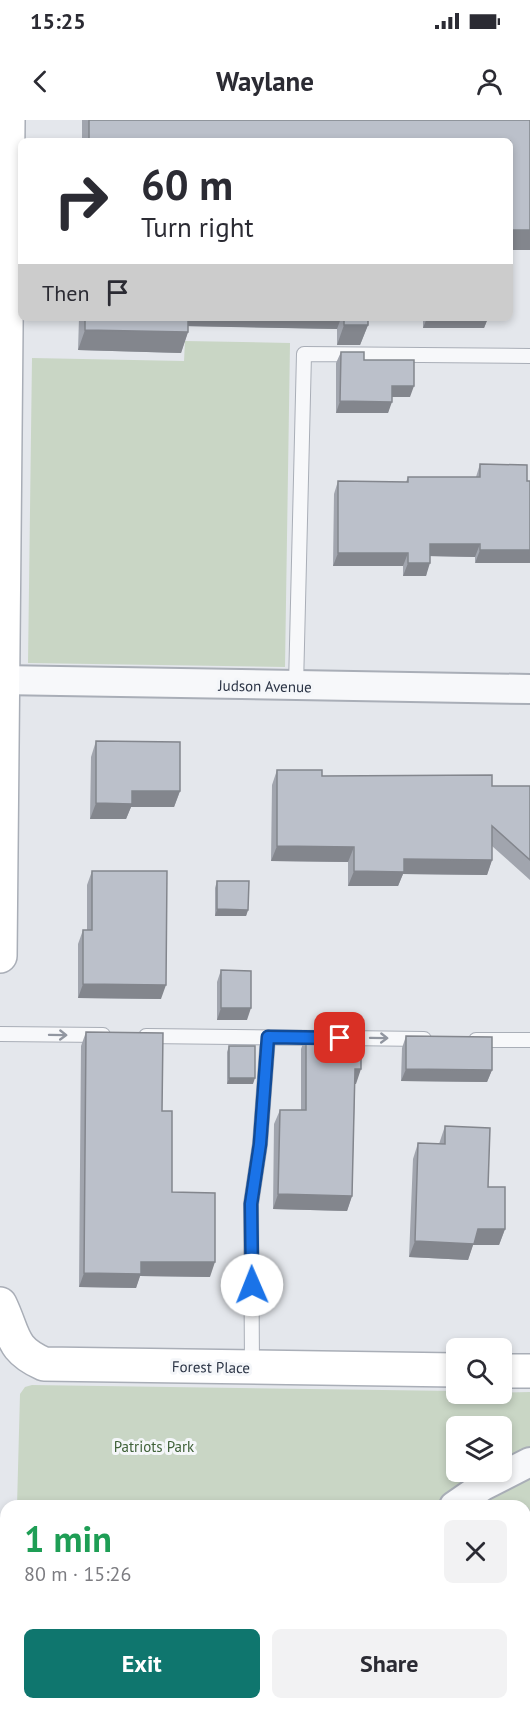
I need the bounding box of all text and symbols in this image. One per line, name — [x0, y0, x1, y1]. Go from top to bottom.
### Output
text: 15:25 — [30, 7, 86, 35]
text: Waylane — [216, 64, 314, 98]
icon: back — [24, 65, 57, 98]
icon: person — [473, 65, 506, 98]
text: 60 m — [141, 157, 233, 212]
icon: right — [42, 162, 120, 240]
text: Turn right — [141, 210, 254, 244]
icon: arrive — [101, 276, 134, 309]
text: Then — [42, 279, 89, 307]
street label: Judson Avenue — [217, 676, 312, 696]
pin — [314, 1012, 365, 1063]
icon: arrive — [323, 1021, 356, 1054]
one-way arrow — [48, 1029, 68, 1041]
one-way arrow — [369, 1033, 389, 1044]
position arrow — [220, 1253, 284, 1317]
map controls — [446, 1338, 512, 1482]
button: search — [446, 1338, 512, 1404]
street label: Forest Place — [172, 1357, 250, 1377]
button: layers — [446, 1416, 512, 1482]
park label: Patriots Park — [114, 1437, 195, 1456]
text: 1 min — [24, 1515, 112, 1562]
button: close — [444, 1520, 507, 1583]
text: 80 m · 15:26 — [24, 1561, 131, 1587]
button: Exit — [24, 1629, 260, 1698]
button: Share — [272, 1629, 507, 1698]

